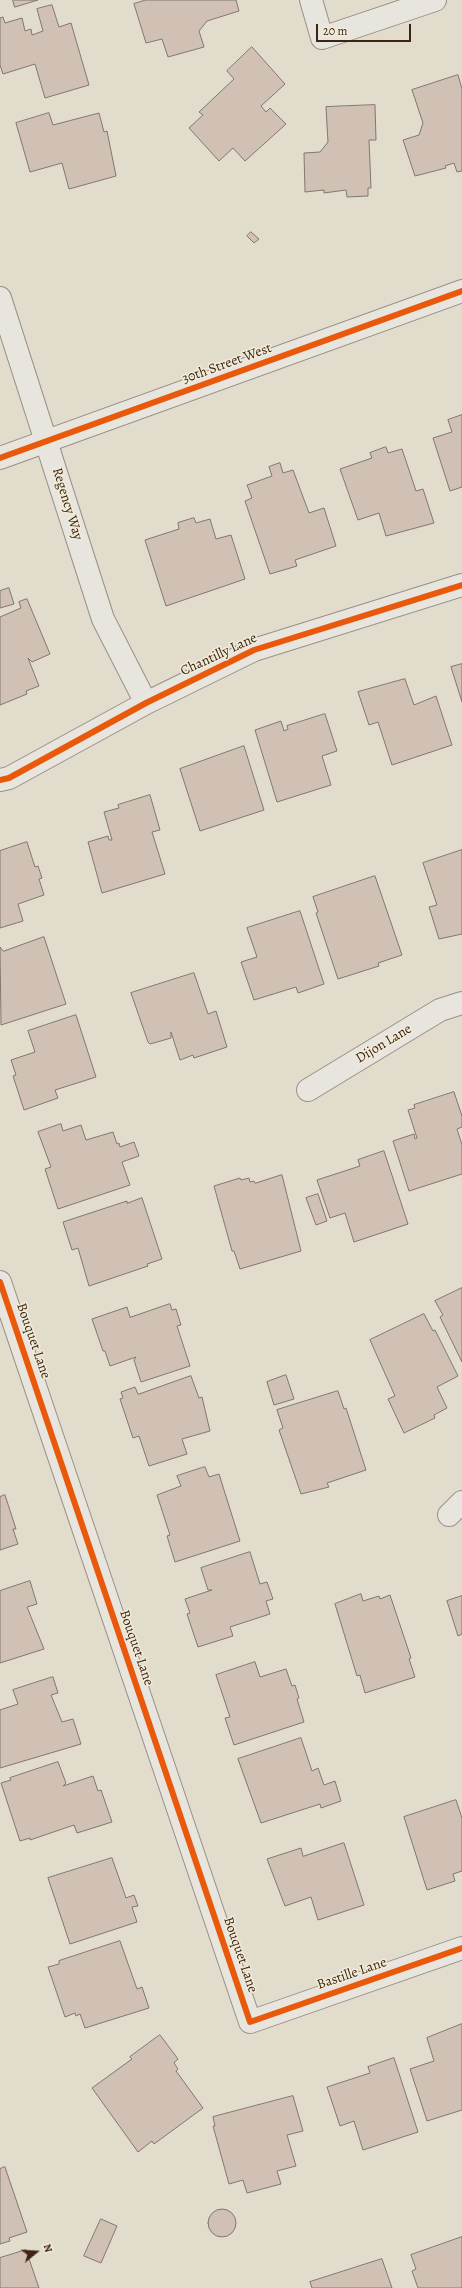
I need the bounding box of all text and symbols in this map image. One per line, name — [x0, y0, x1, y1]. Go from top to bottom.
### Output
scale bar — [318, 16, 413, 42]
text: 20 m — [323, 23, 347, 39]
street label: 30th Street West — [180, 340, 274, 388]
street label: Regency Way — [48, 466, 86, 542]
street label: Chantilly Lane — [178, 630, 260, 680]
street label: Dijon Lane — [353, 1021, 415, 1067]
street label: Bouquet Lane — [12, 1301, 54, 1381]
street label: Bouquet Lane — [115, 1608, 157, 1688]
street label: Bouquet Lane — [219, 1915, 261, 1995]
street label: Bastille Lane — [315, 1954, 389, 1994]
north arrow — [16, 2232, 56, 2272]
text: N — [40, 2242, 56, 2254]

